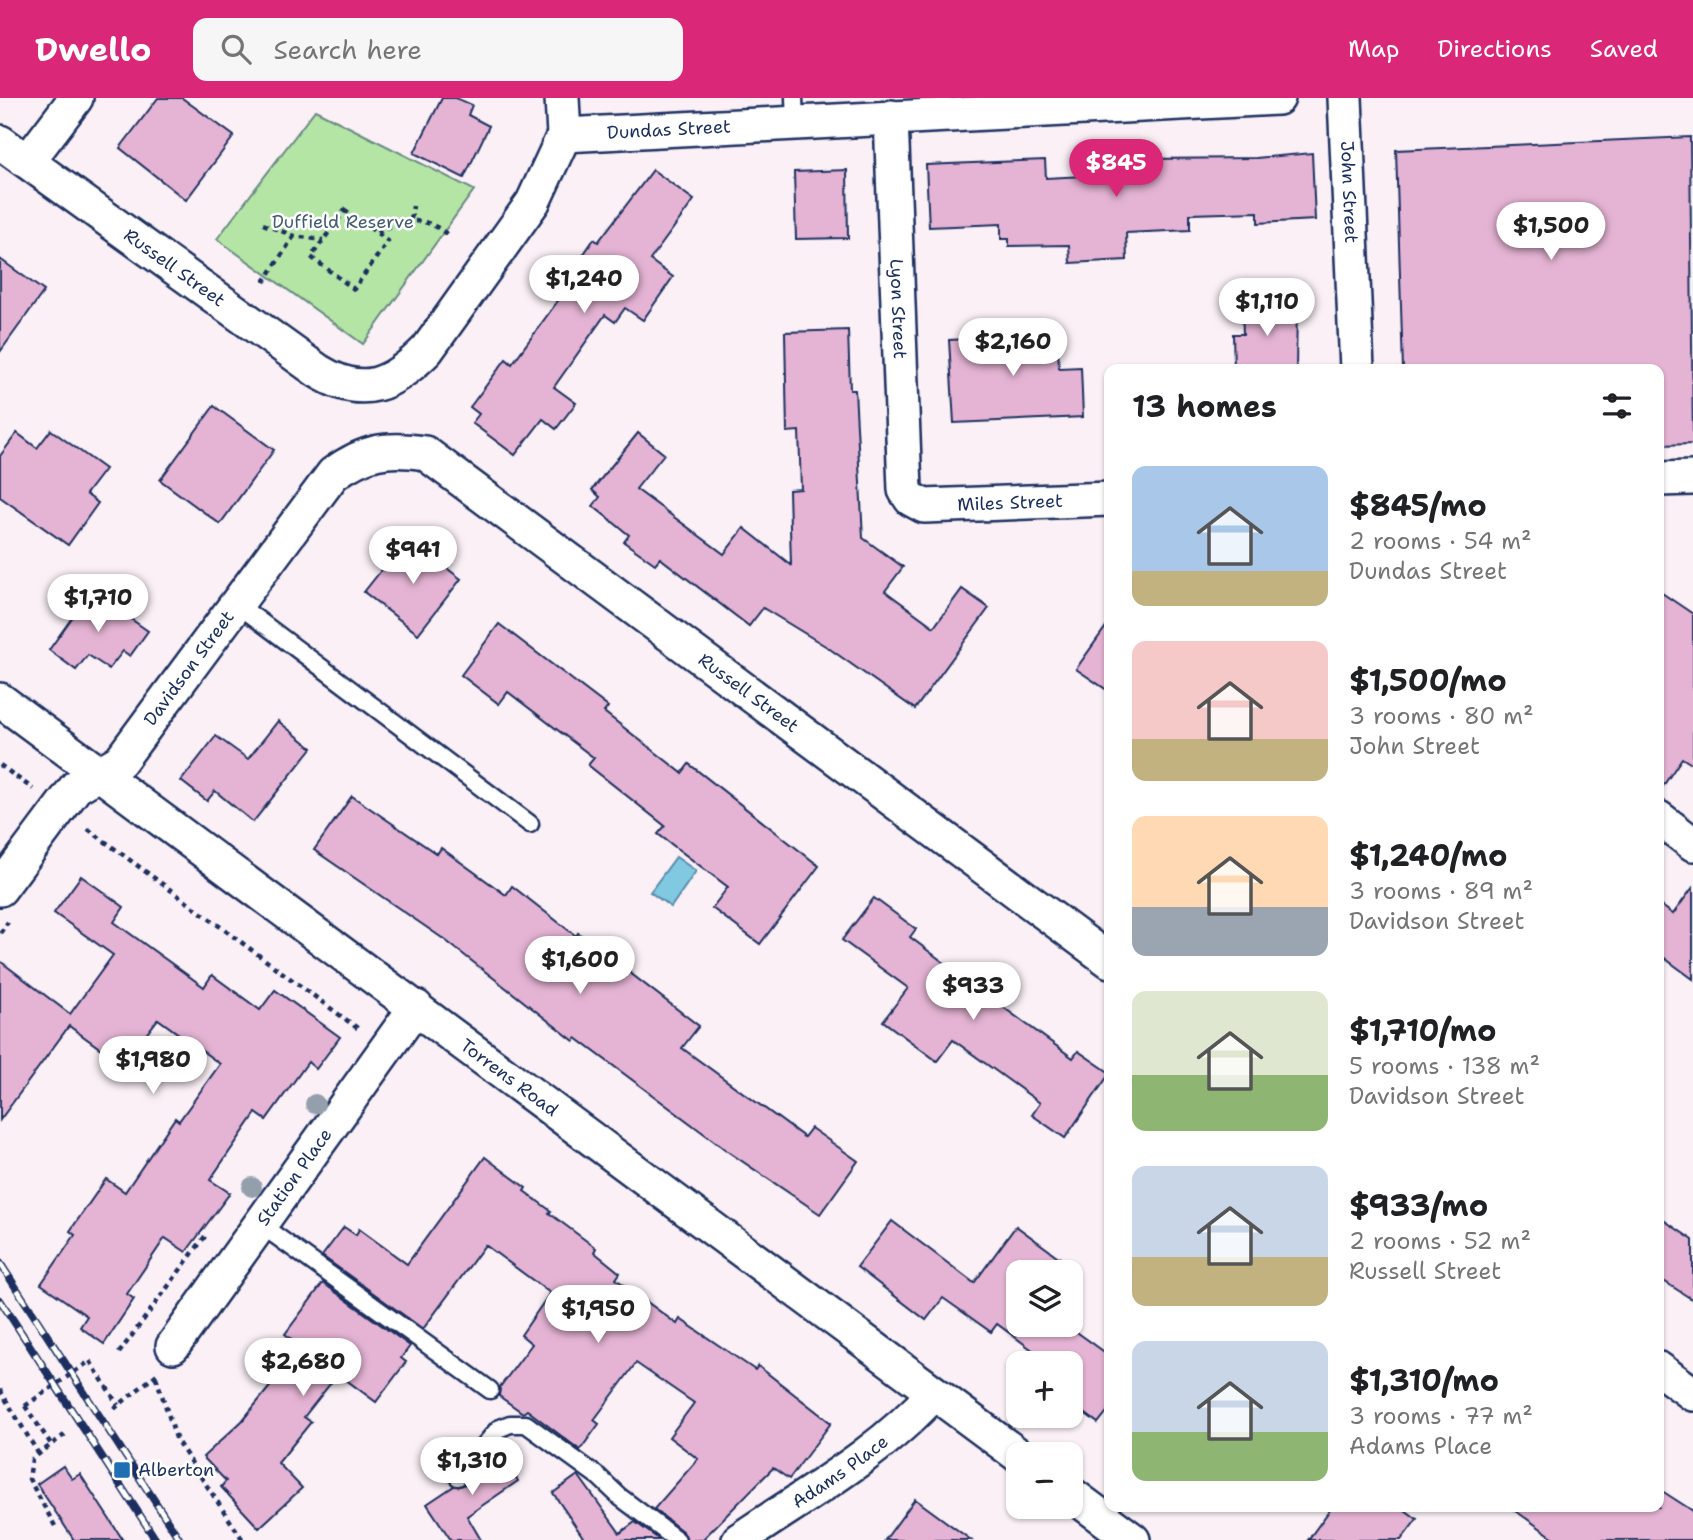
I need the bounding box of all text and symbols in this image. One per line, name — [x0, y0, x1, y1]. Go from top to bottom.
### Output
search box — [193, 18, 683, 81]
text: Dwello — [35, 27, 151, 72]
icon: search — [217, 30, 255, 68]
text: Search here — [273, 32, 422, 67]
text: Map — [1348, 33, 1399, 65]
text: Directions — [1437, 33, 1552, 65]
text: Saved — [1590, 33, 1658, 65]
street label: Dundas Street — [606, 114, 731, 145]
pin: $845 — [1075, 140, 1157, 199]
street label: John Street — [1335, 140, 1363, 244]
text: $845 — [1085, 147, 1147, 177]
pin: $1,500 — [1494, 202, 1608, 262]
park label: Duffield Reserve — [272, 210, 414, 234]
text: $1,500 — [1512, 210, 1590, 240]
street label: Russell Street — [119, 223, 230, 312]
pin: $1,240 — [527, 256, 641, 315]
street label: Lyon Street — [884, 258, 912, 360]
text: $1,240 — [545, 263, 623, 293]
pin: $1,110 — [1210, 278, 1324, 338]
text: $1,110 — [1235, 286, 1299, 316]
pin: $2,160 — [956, 318, 1070, 378]
text: $2,160 — [974, 326, 1052, 356]
text: 13 homes — [1132, 386, 1277, 427]
icon: filters — [1598, 387, 1636, 425]
text: $845/mo — [1349, 485, 1487, 526]
street label: Miles Street — [957, 489, 1063, 517]
icon: home — [1188, 494, 1272, 578]
pin: $941 — [372, 526, 454, 586]
text: 2 rooms · 54 m² — [1349, 526, 1532, 556]
text: $941 — [385, 534, 441, 564]
text: Dundas Street — [1349, 556, 1507, 586]
pin: $1,710 — [41, 574, 155, 634]
text: $1,710 — [63, 582, 133, 612]
street label: Davidson Street — [138, 606, 240, 730]
street label: Russell Street — [693, 648, 804, 738]
text: $1,500/mo — [1349, 660, 1507, 701]
icon: home — [1188, 669, 1272, 753]
text: 3 rooms · 80 m² — [1349, 701, 1534, 731]
text: John Street — [1349, 731, 1480, 761]
text: $1,240/mo — [1349, 835, 1507, 876]
icon: home — [1188, 844, 1272, 928]
text: 3 rooms · 89 m² — [1349, 876, 1533, 906]
text: Davidson Street — [1349, 906, 1525, 936]
pin: $1,600 — [523, 936, 637, 996]
text: $1,600 — [541, 944, 619, 974]
pin: $933 — [932, 962, 1014, 1022]
text: $933 — [942, 970, 1004, 1000]
text: $1,710/mo — [1349, 1010, 1496, 1051]
icon: home — [1188, 1019, 1272, 1103]
street label: Torrens Road — [455, 1033, 563, 1122]
pin: $1,980 — [96, 1037, 210, 1096]
text: $1,980 — [115, 1044, 191, 1074]
text: 5 rooms · 138 m² — [1349, 1051, 1540, 1081]
text: Davidson Street — [1349, 1081, 1525, 1111]
street label: Station Place — [251, 1123, 337, 1231]
text: $933/mo — [1349, 1185, 1488, 1226]
icon: home — [1188, 1194, 1272, 1278]
text: 2 rooms · 52 m² — [1349, 1226, 1531, 1256]
text: Russell Street — [1349, 1256, 1501, 1286]
map controls — [1006, 1260, 1083, 1519]
button: layers — [1006, 1260, 1083, 1337]
pin: $1,950 — [541, 1286, 655, 1345]
text: $1,950 — [561, 1293, 635, 1323]
pin: $2,680 — [246, 1338, 360, 1398]
text: $2,680 — [260, 1346, 346, 1376]
button: + — [1006, 1351, 1083, 1428]
text: $1,310/mo — [1349, 1360, 1499, 1401]
icon: home — [1188, 1369, 1272, 1453]
text: 3 rooms · 77 m² — [1349, 1401, 1533, 1431]
street label: Adams Place — [787, 1430, 893, 1514]
text: Adams Place — [1349, 1431, 1492, 1461]
pin: $1,310 — [415, 1438, 529, 1497]
button: − — [1006, 1442, 1083, 1519]
text: $1,310 — [436, 1445, 508, 1475]
place label: Alberton — [138, 1458, 214, 1482]
marker: Alberton — [112, 1460, 132, 1480]

